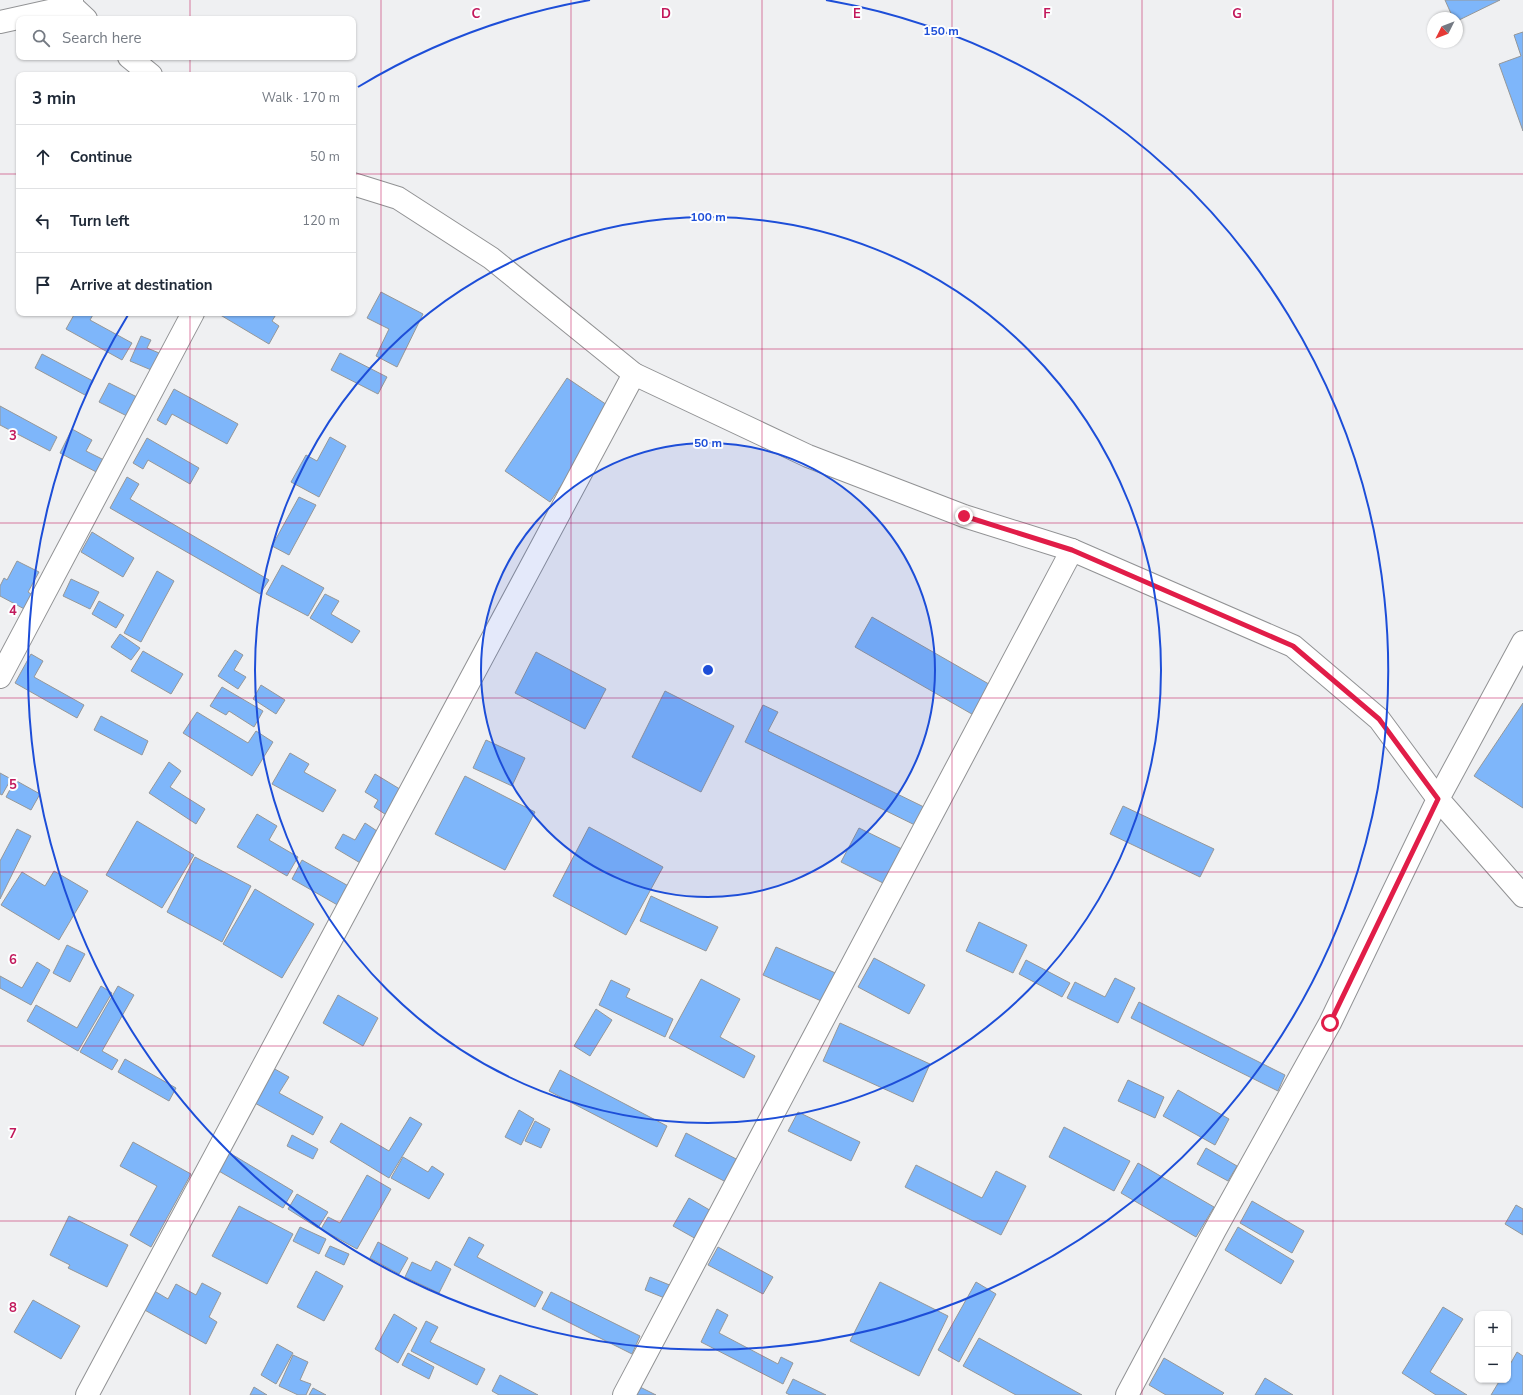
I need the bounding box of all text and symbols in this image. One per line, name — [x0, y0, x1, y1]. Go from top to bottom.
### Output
text: C — [472, 5, 481, 23]
text: D — [661, 5, 671, 23]
text: E — [853, 5, 861, 23]
text: F — [1043, 5, 1051, 23]
text: G — [1232, 5, 1242, 23]
north arrow — [1427, 12, 1463, 48]
search box — [16, 16, 356, 60]
text: 150 m — [923, 23, 959, 39]
icon: search — [30, 27, 52, 49]
text: Search here — [62, 28, 142, 48]
text: 3 min — [32, 87, 76, 110]
text: Walk · 170 m — [262, 89, 340, 107]
icon: ahead — [32, 146, 54, 168]
text: Continue — [70, 147, 132, 167]
text: 50 m — [310, 148, 340, 166]
text: 100 m — [690, 209, 726, 225]
icon: left — [32, 210, 54, 232]
text: Turn left — [70, 211, 129, 231]
text: 120 m — [302, 212, 340, 230]
icon: arrive — [32, 274, 54, 296]
text: Arrive at destination — [70, 275, 213, 295]
text: 3 — [9, 427, 17, 445]
text: 50 m — [694, 435, 722, 451]
route end — [955, 507, 973, 525]
text: 4 — [9, 602, 17, 620]
centre of rings — [701, 663, 715, 677]
text: 5 — [9, 776, 17, 794]
text: 6 — [9, 951, 17, 969]
route start — [1321, 1014, 1339, 1032]
text: 7 — [9, 1125, 17, 1143]
text: 8 — [9, 1299, 17, 1317]
map controls — [1475, 1311, 1511, 1383]
button: + — [1475, 1311, 1511, 1347]
button: − — [1475, 1347, 1511, 1383]

